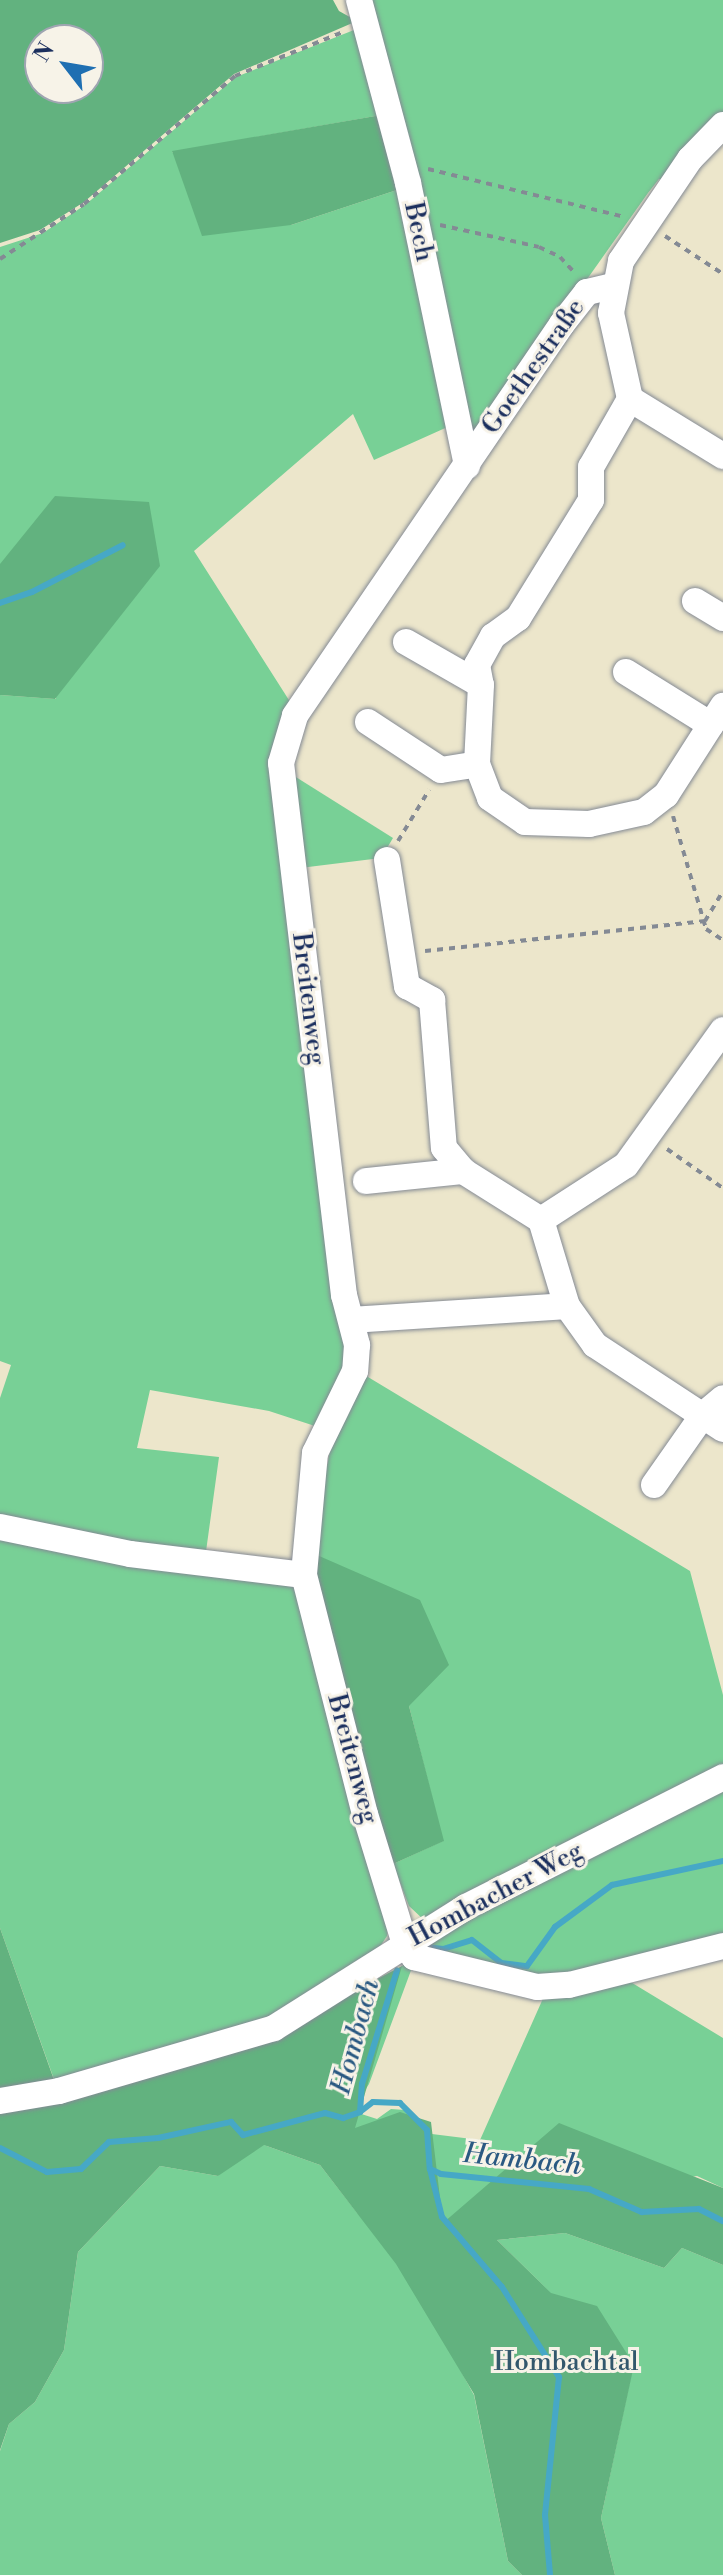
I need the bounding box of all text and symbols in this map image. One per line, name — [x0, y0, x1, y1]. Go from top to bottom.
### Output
north arrow — [24, 24, 104, 104]
text: N — [29, 38, 61, 67]
street label: Bech — [397, 199, 439, 265]
street label: Goethestraße — [476, 293, 592, 441]
street label: Breitenweg — [284, 931, 332, 1067]
street label: Breitenweg — [320, 1691, 384, 1827]
street label: Hombacher Weg — [404, 1836, 588, 1954]
water label: Hombach — [325, 1976, 387, 2098]
water label: Hambach — [461, 2137, 583, 2183]
park label: Hombachtal — [493, 2347, 639, 2379]

